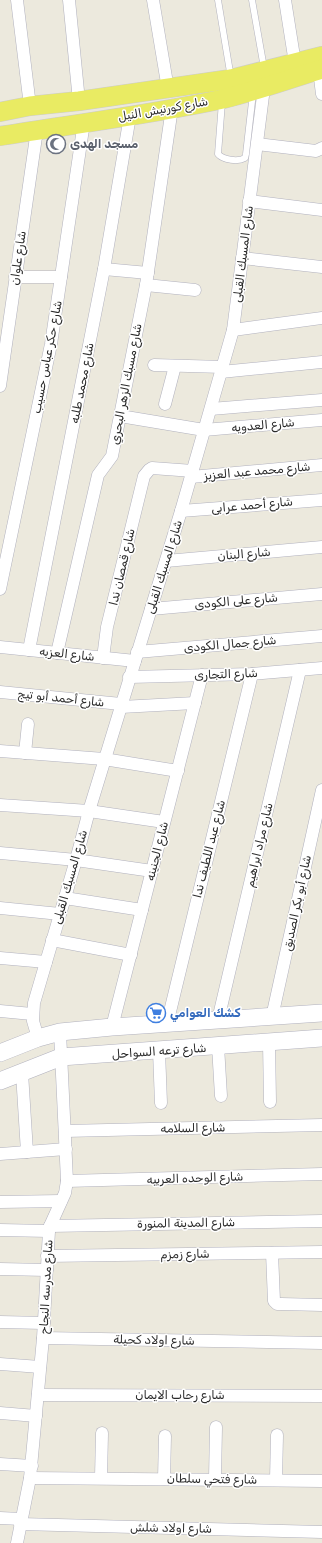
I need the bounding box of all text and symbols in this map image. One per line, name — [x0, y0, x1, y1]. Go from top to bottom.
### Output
street label: شارع كورنيش النيل — [117, 94, 209, 126]
mosque icon: مسجد الهدى — [45, 133, 67, 155]
place label: مسجد الهدى — [70, 137, 138, 151]
street label: شارع المسبك القبلى — [230, 205, 258, 304]
street label: شارع علوان — [7, 230, 31, 286]
street label: شارع حكر عباس حسيب — [29, 299, 67, 415]
street label: شارع مسبك الزهر البحري — [107, 322, 147, 446]
street label: شارع محمد طلبه — [67, 341, 99, 425]
street label: شارع العدويه — [231, 415, 295, 437]
street label: شارع محمد عبد العزيز — [202, 459, 311, 485]
street label: شارع أحمد عرابى — [211, 494, 294, 518]
street label: شارع المسبك القبلى — [143, 518, 187, 616]
street label: شارع قمصان ندا — [106, 527, 140, 607]
street label: شارع البنان — [217, 545, 271, 565]
street label: شارع على الكودى — [194, 590, 279, 614]
street label: شارع جمال الكودى — [183, 633, 277, 657]
street label: شارع العزبه — [39, 644, 95, 666]
street label: شارع التجارى — [194, 666, 258, 684]
street label: شارع أحمد أبو تيج — [17, 686, 105, 712]
street label: شارع عبد اللطيف ندا — [190, 798, 230, 900]
street label: شارع مراد ابراهيم — [242, 801, 277, 889]
street label: شارع الجنينه — [143, 820, 173, 883]
street label: شارع المسبك القبلى — [50, 828, 92, 926]
street label: شارع أبو بكر الصديق — [280, 854, 316, 953]
supermarket icon: كشك العوامي — [145, 1002, 167, 1024]
place label: كشك العوامي — [170, 1006, 241, 1022]
street label: شارع ترعه السواحل — [111, 1041, 207, 1063]
street label: شارع السلامه — [160, 1120, 226, 1138]
street label: شارع الوحده العربيه — [146, 1169, 244, 1189]
street label: شارع المدينة المنورة — [137, 1215, 235, 1233]
street label: شارع مدرسه النجاح — [37, 1239, 57, 1335]
street label: شارع زمزم — [160, 1247, 210, 1263]
street label: شارع اولاد كحيلة — [113, 1332, 195, 1350]
street label: شارع رحاب الايمان — [135, 1388, 225, 1404]
street label: شارع فتحي سلطان — [167, 1471, 257, 1489]
street label: شارع اولاد شلش — [130, 1520, 212, 1538]

